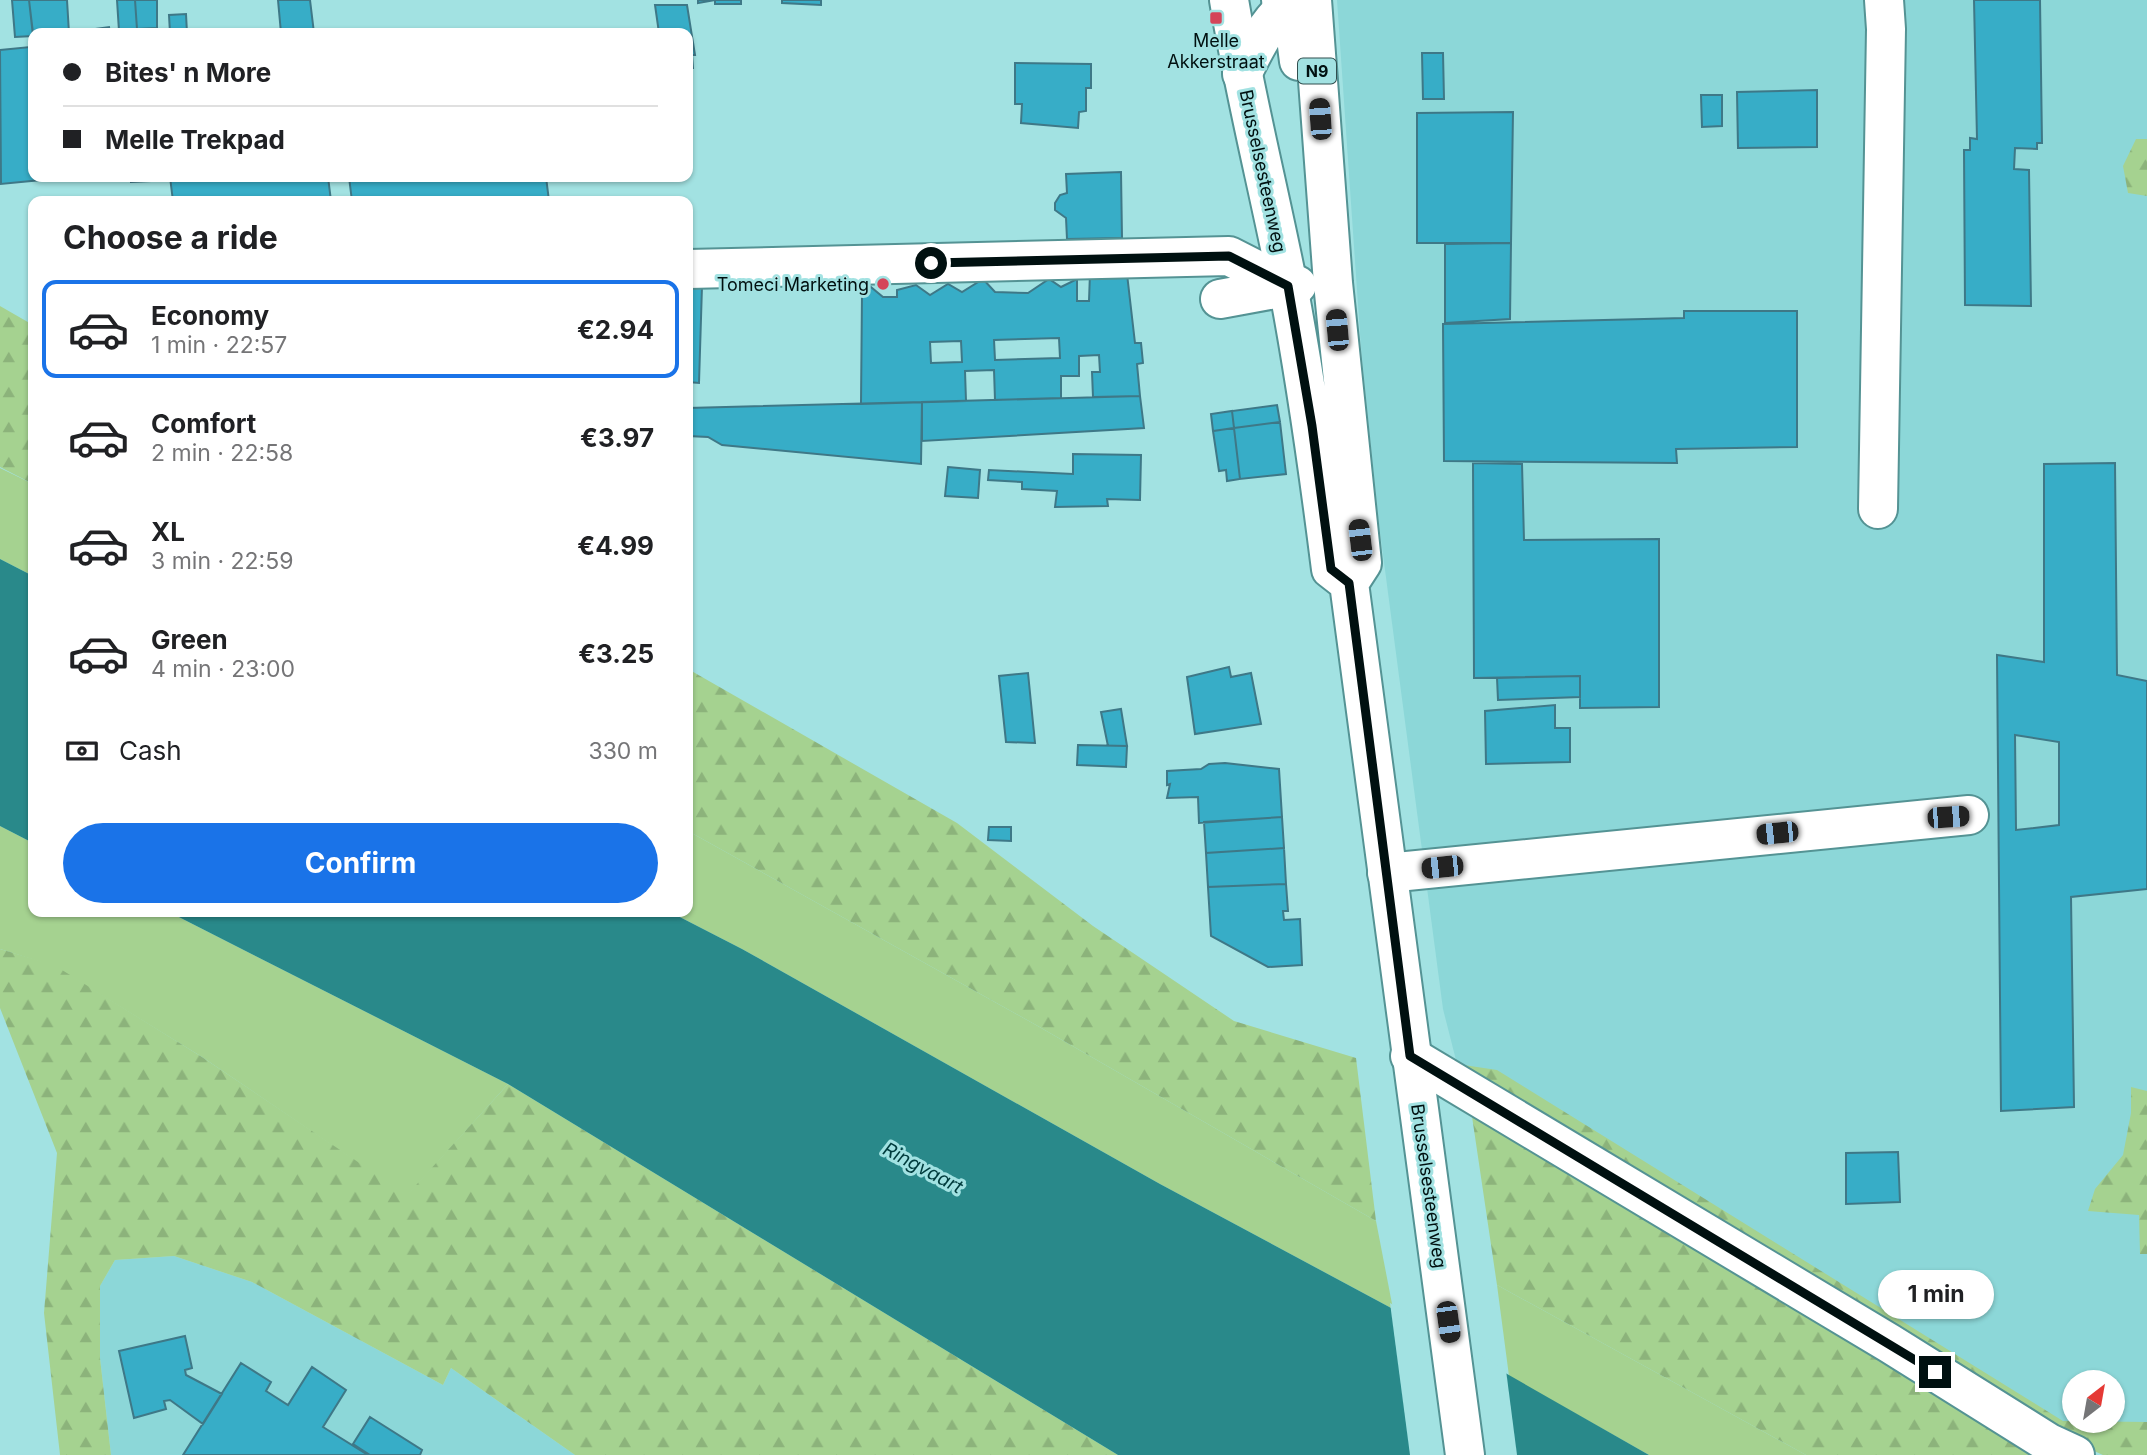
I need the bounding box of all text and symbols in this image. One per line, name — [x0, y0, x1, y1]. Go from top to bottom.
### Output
marker: Melle Akkerstraat — [1208, 10, 1224, 26]
place label: Melle Akkerstraat — [1167, 30, 1265, 72]
text: Bites' n More — [105, 57, 271, 88]
road number: N9 — [1298, 58, 1336, 83]
street label: Brusselsesteenweg — [1235, 88, 1291, 254]
car — [1309, 97, 1332, 141]
text: Melle Trekpad — [105, 124, 285, 155]
text: Choose a ride — [63, 218, 278, 257]
route start — [915, 247, 947, 279]
place label: Tomeci Marketing — [717, 274, 869, 295]
marker: Tomeci Marketing — [875, 276, 891, 292]
icon: car — [67, 298, 130, 361]
text: Economy — [151, 300, 269, 331]
car — [1325, 308, 1350, 352]
text: €2.94 — [577, 314, 654, 345]
text: 1 min · 22:57 — [151, 331, 287, 359]
icon: car — [67, 406, 130, 469]
text: Comfort — [151, 408, 256, 439]
text: €3.97 — [580, 422, 654, 453]
text: 2 min · 22:58 — [151, 439, 293, 467]
icon: car — [67, 514, 130, 577]
text: XL — [151, 516, 185, 547]
car — [1348, 518, 1373, 562]
text: €4.99 — [577, 530, 654, 561]
text: 3 min · 22:59 — [151, 547, 293, 575]
icon: car — [67, 622, 130, 685]
text: Green — [151, 624, 228, 655]
text: €3.25 — [578, 638, 654, 669]
text: 4 min · 23:00 — [151, 655, 295, 683]
icon: cash — [63, 732, 101, 770]
text: Cash — [119, 735, 182, 766]
text: 330 m — [588, 737, 658, 765]
car — [1927, 805, 1970, 829]
car — [1756, 820, 1799, 846]
button: Confirm — [63, 823, 658, 903]
car — [1421, 854, 1464, 880]
street label: Brusselsesteenweg — [1407, 1102, 1451, 1270]
water label: Ringvaart — [879, 1137, 967, 1199]
callout: 1 min — [1877, 1270, 1993, 1320]
text: 1 min — [1908, 1280, 1964, 1308]
car — [1435, 1300, 1462, 1344]
route end — [1919, 1356, 1951, 1388]
north arrow — [2062, 1370, 2124, 1433]
map controls — [2062, 1370, 2125, 1433]

